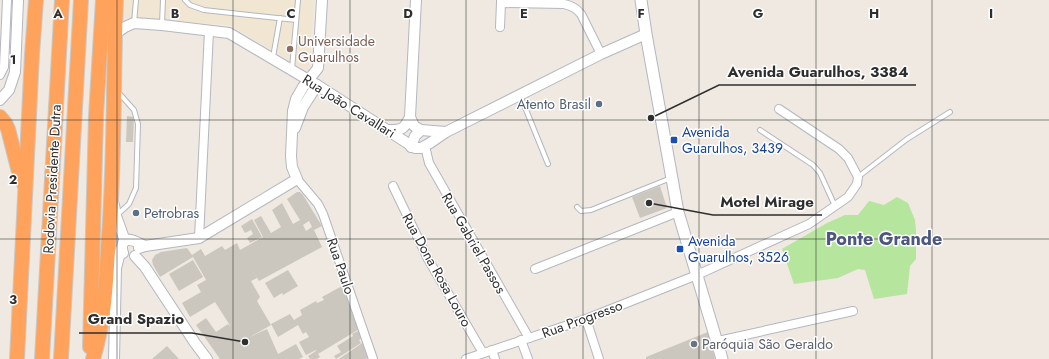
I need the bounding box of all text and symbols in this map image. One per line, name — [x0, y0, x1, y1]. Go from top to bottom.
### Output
text: A — [52, 4, 63, 23]
text: B — [171, 4, 180, 23]
text: C — [286, 4, 296, 23]
text: D — [403, 4, 413, 23]
text: E — [520, 4, 528, 23]
text: F — [637, 4, 645, 23]
text: G — [753, 4, 764, 23]
text: H — [869, 4, 879, 23]
text: I — [989, 4, 993, 23]
place label: Universidade Guarulhos — [298, 31, 375, 67]
marker: Universidade Guarulhos — [285, 44, 295, 54]
text: 1 — [10, 50, 16, 69]
callout: Avenida Guarulhos, 3384 — [719, 58, 916, 85]
text: Avenida Guarulhos, 3384 — [726, 61, 909, 83]
street label: Rua João Cavallari — [299, 69, 399, 143]
place label: Atento Brasil — [517, 94, 591, 114]
marker: Atento Brasil — [594, 99, 604, 109]
street label: Rodovia Presidente Dutra — [38, 104, 66, 254]
place label: Avenida Guarulhos, 3439 — [682, 122, 783, 158]
marker: Avenida Guarulhos, 3439 — [669, 135, 679, 145]
text: 2 — [9, 170, 17, 189]
callout: Motel Mirage — [713, 188, 822, 215]
street label: Rua Gabriel Passos — [437, 189, 511, 297]
text: Motel Mirage — [720, 191, 814, 213]
place label: Petrobras — [144, 203, 200, 223]
marker: Petrobras — [131, 208, 141, 218]
street label: Rua Dona Rosa Louro — [397, 210, 477, 331]
district label: Ponte Grande — [826, 226, 942, 252]
place label: Avenida Guarulhos, 3526 — [688, 231, 789, 267]
street label: Rua Paulo — [322, 235, 360, 297]
marker: Avenida Guarulhos, 3526 — [675, 244, 685, 254]
text: 3 — [9, 290, 17, 309]
street label: Rua Progresso — [539, 295, 625, 343]
callout: Grand Spazio — [79, 306, 192, 333]
text: Grand Spazio — [88, 308, 184, 330]
place label: Paróquia São Geraldo — [702, 334, 833, 354]
marker: Paróquia São Geraldo — [689, 339, 699, 349]

